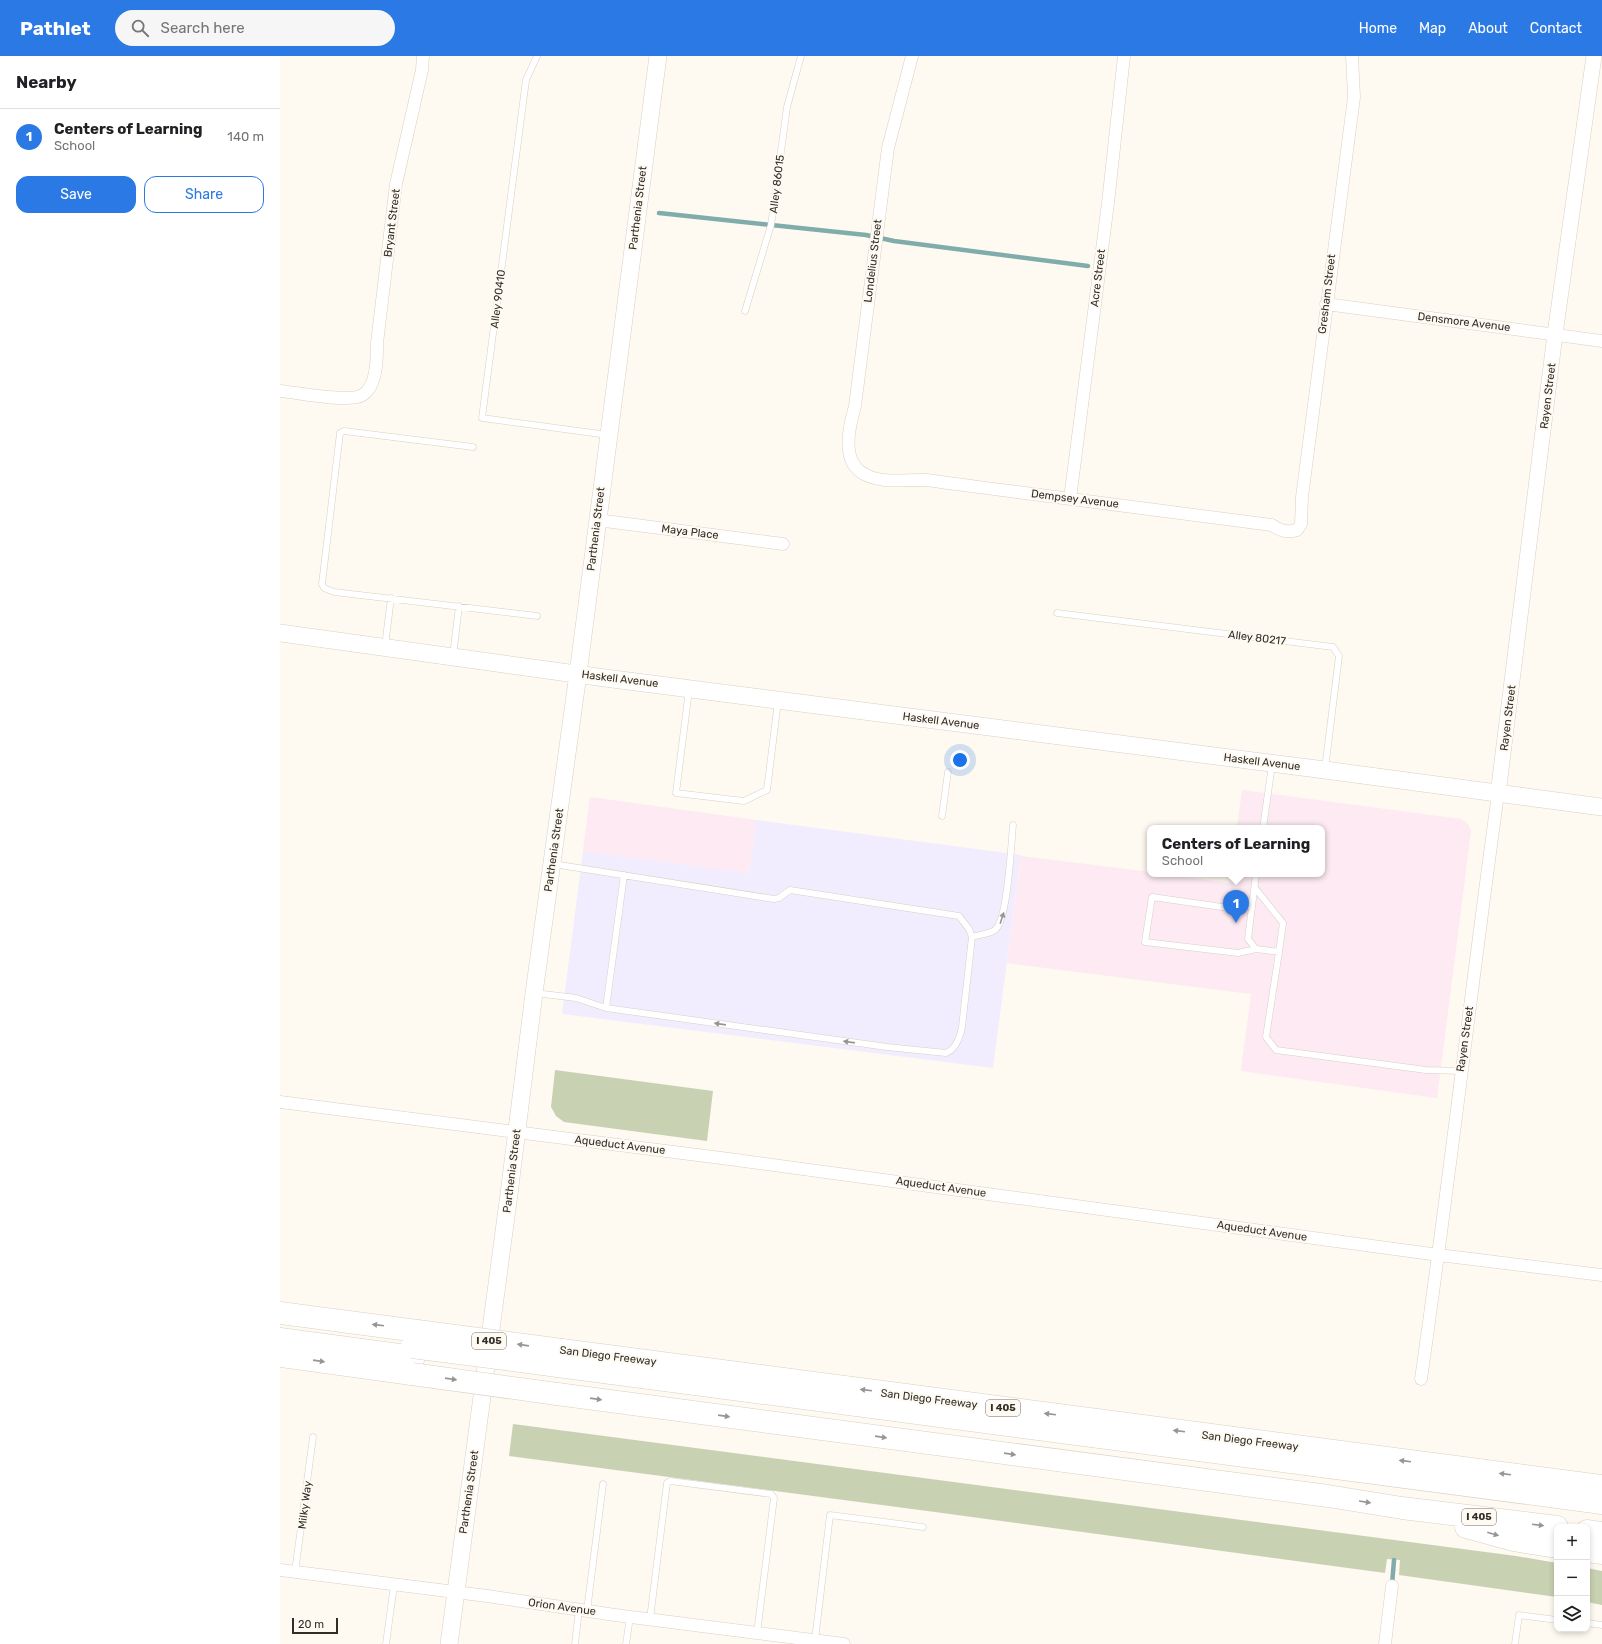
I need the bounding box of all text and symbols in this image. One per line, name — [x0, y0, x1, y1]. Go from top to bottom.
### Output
search box — [115, 10, 395, 46]
text: Pathlet — [20, 17, 91, 40]
icon: search — [129, 17, 151, 39]
text: Search here — [161, 19, 245, 37]
text: Home — [1359, 20, 1397, 37]
text: Map — [1419, 20, 1446, 37]
text: About — [1468, 20, 1508, 37]
text: Contact — [1530, 20, 1582, 37]
text: Nearby — [16, 72, 77, 92]
text: Centers of Learning — [54, 120, 202, 138]
text: 1 — [26, 129, 32, 144]
text: 140 m — [227, 129, 264, 144]
text: School — [54, 138, 95, 153]
street label: Alley 86015 — [767, 153, 787, 214]
street label: Parthenia Street — [626, 165, 650, 251]
button: Save — [16, 176, 136, 213]
button: Share — [144, 176, 264, 213]
street label: Bryant Street — [381, 187, 403, 258]
street label: Londelius Street — [861, 218, 885, 303]
street label: Acre Street — [1088, 248, 1108, 308]
street label: Gresham Street — [1316, 253, 1338, 335]
street label: Alley 90410 — [488, 269, 508, 329]
street label: Densmore Avenue — [1417, 310, 1511, 334]
street label: Rayen Street — [1538, 362, 1559, 430]
street label: Parthenia Street — [584, 486, 608, 572]
street label: Dempsey Avenue — [1030, 487, 1120, 511]
street label: Maya Place — [661, 522, 719, 542]
street label: Alley 80217 — [1227, 628, 1287, 648]
street label: Haskell Avenue — [581, 668, 659, 690]
street label: Rayen Street — [1498, 684, 1519, 752]
street label: Haskell Avenue — [902, 710, 980, 732]
your location — [950, 750, 970, 770]
street label: Haskell Avenue — [1223, 751, 1301, 773]
street label: Parthenia Street — [542, 807, 566, 893]
popup — [1147, 825, 1325, 877]
text: Centers of Learning — [1162, 835, 1310, 853]
text: School — [1162, 853, 1203, 868]
pin: 1 — [1223, 890, 1249, 923]
one-way arrow — [999, 911, 1005, 923]
street label: Rayen Street — [1454, 1005, 1476, 1073]
one-way arrow — [714, 1021, 726, 1027]
one-way arrow — [843, 1039, 855, 1045]
street label: Parthenia Street — [500, 1128, 524, 1214]
street label: Aqueduct Avenue — [574, 1133, 666, 1157]
street label: Aqueduct Avenue — [895, 1174, 987, 1200]
street label: Aqueduct Avenue — [1216, 1218, 1308, 1244]
one-way arrow — [372, 1322, 384, 1329]
road number: I 405 — [472, 1333, 506, 1349]
one-way arrow — [517, 1342, 529, 1348]
street label: San Diego Freeway — [559, 1344, 657, 1368]
one-way arrow — [313, 1358, 325, 1364]
one-way arrow — [445, 1376, 457, 1382]
one-way arrow — [859, 1387, 872, 1393]
street label: San Diego Freeway — [880, 1387, 978, 1411]
one-way arrow — [589, 1396, 602, 1402]
road number: I 405 — [986, 1400, 1020, 1416]
one-way arrow — [1044, 1411, 1056, 1417]
one-way arrow — [718, 1413, 730, 1419]
one-way arrow — [1173, 1428, 1185, 1434]
street label: San Diego Freeway — [1201, 1429, 1299, 1453]
one-way arrow — [875, 1434, 887, 1440]
street label: Parthenia Street — [457, 1449, 481, 1535]
one-way arrow — [1004, 1451, 1016, 1457]
one-way arrow — [1399, 1458, 1411, 1464]
one-way arrow — [1499, 1471, 1511, 1477]
street label: Milky Way — [296, 1480, 314, 1530]
one-way arrow — [1359, 1499, 1371, 1505]
road number: I 405 — [1462, 1509, 1496, 1525]
one-way arrow — [1532, 1522, 1544, 1528]
map controls — [1554, 1524, 1590, 1632]
button: + — [1554, 1524, 1590, 1560]
one-way arrow — [1487, 1531, 1499, 1537]
button: − — [1554, 1560, 1590, 1596]
street label: Orion Avenue — [527, 1596, 597, 1618]
button: layers — [1554, 1596, 1590, 1632]
scale bar — [292, 1616, 338, 1635]
text: 20 m — [298, 1618, 324, 1631]

